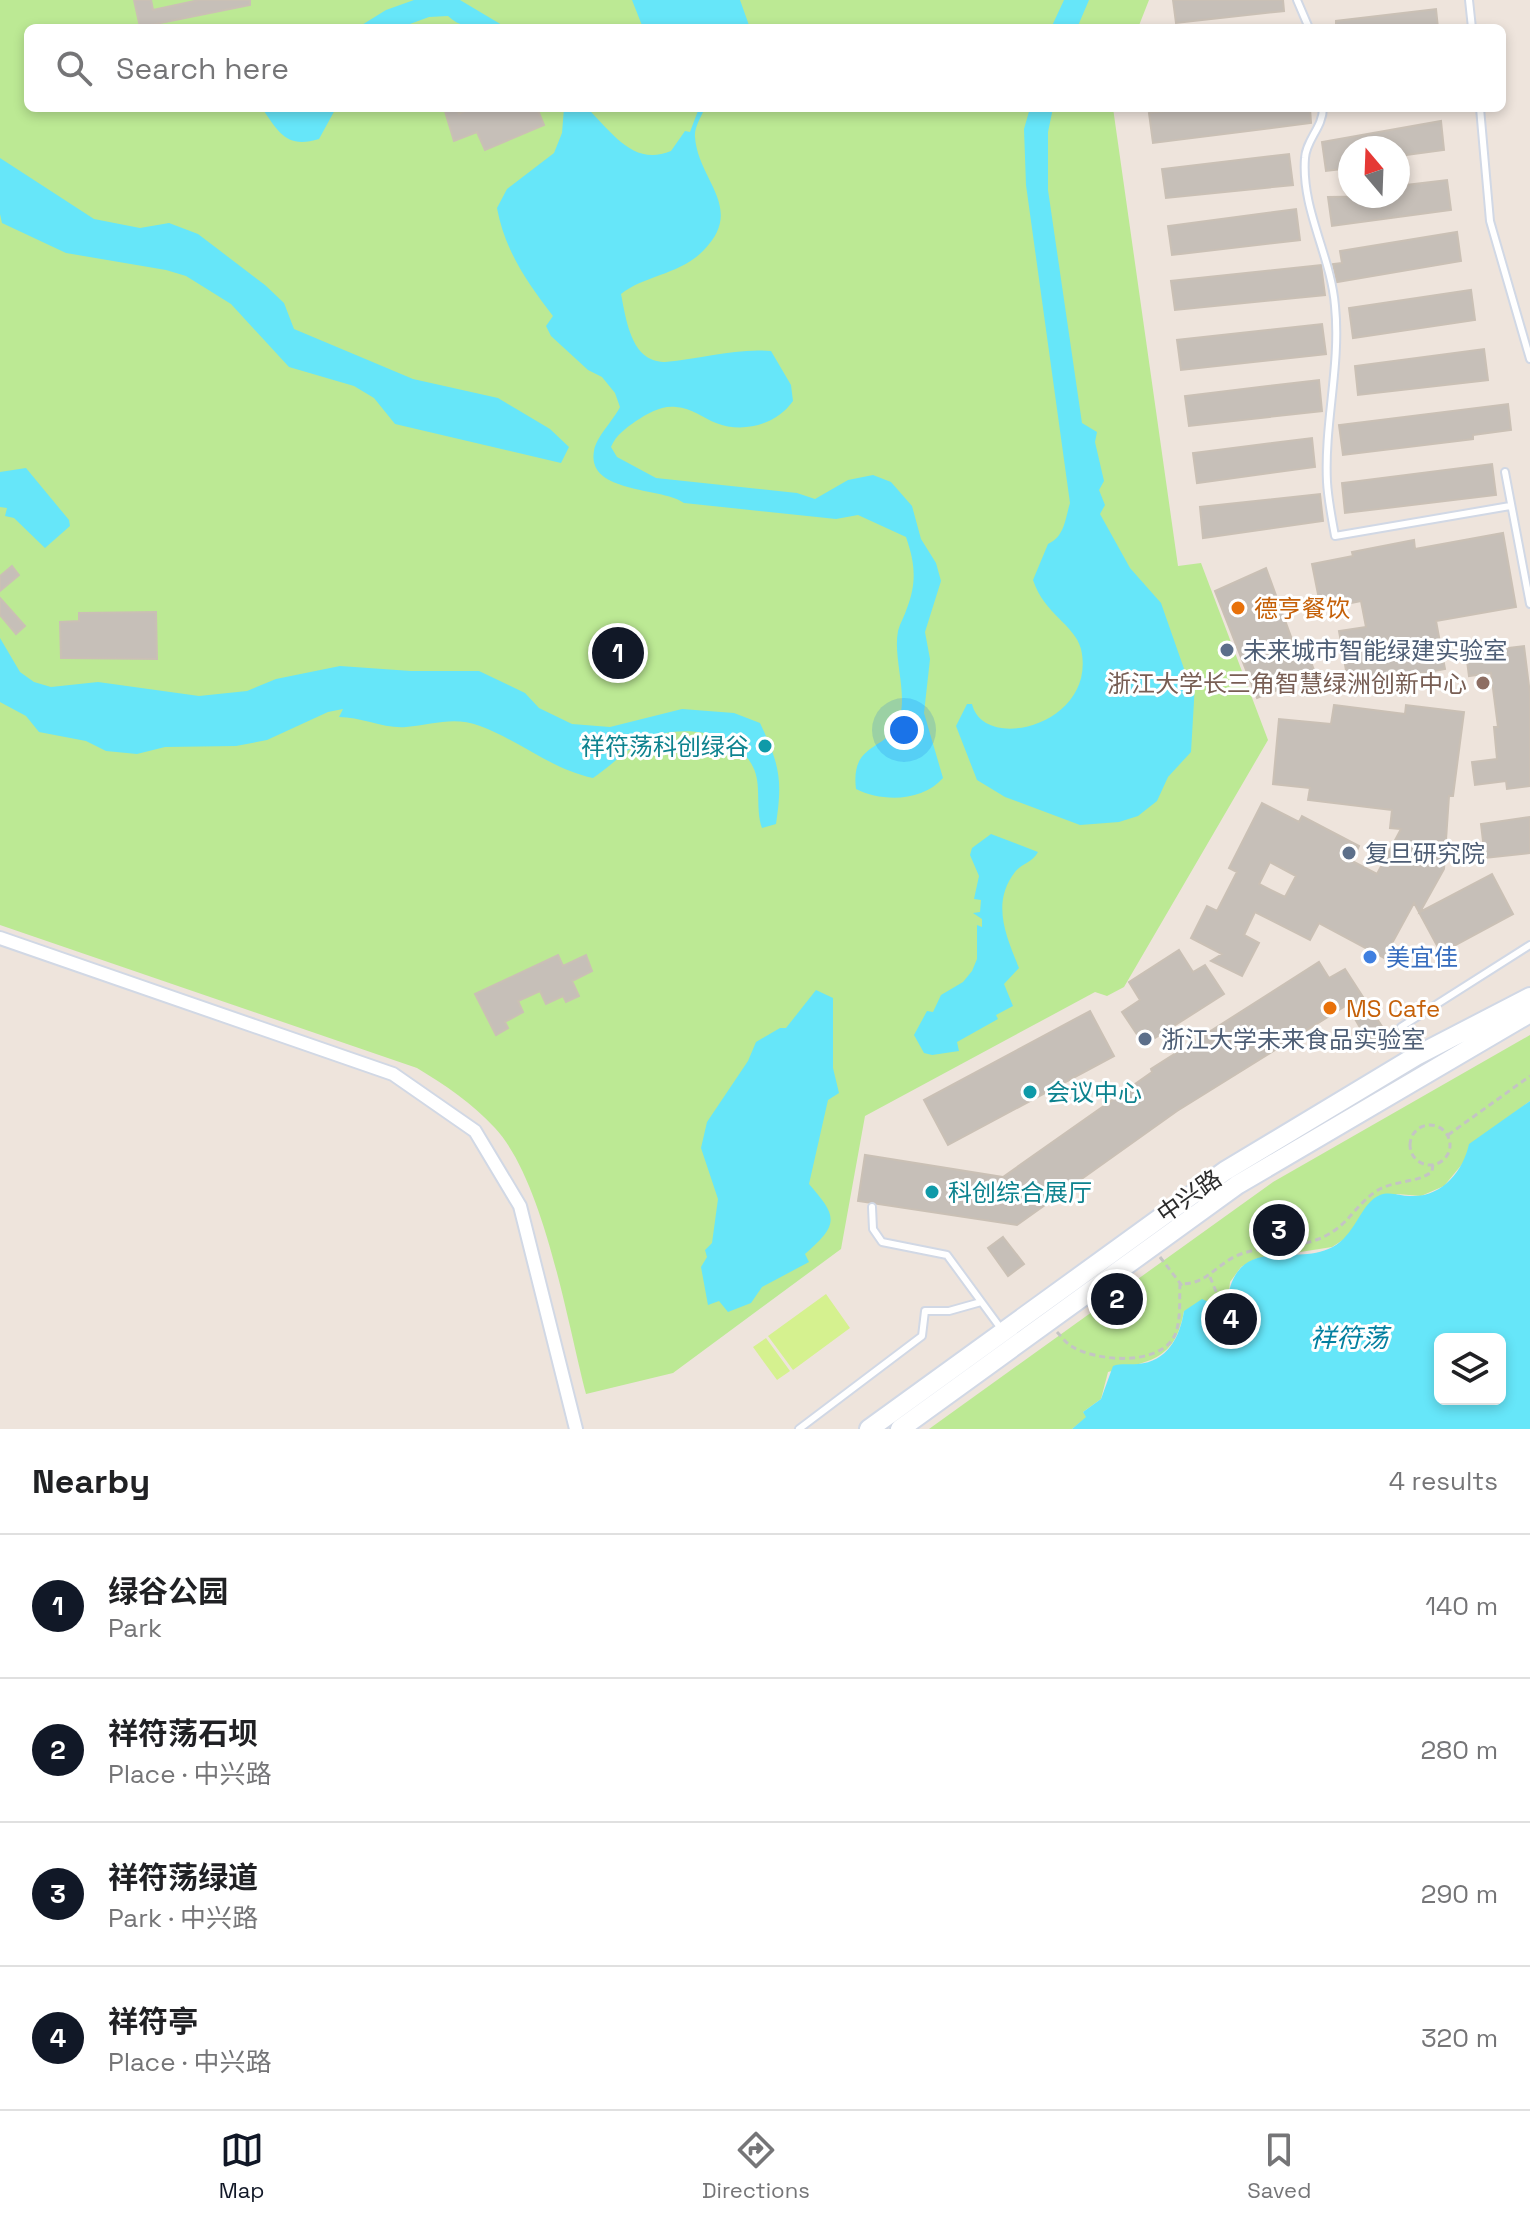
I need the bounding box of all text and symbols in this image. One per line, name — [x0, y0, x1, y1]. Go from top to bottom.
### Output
search box — [24, 24, 1506, 112]
icon: search — [52, 46, 96, 90]
text: Search here — [116, 49, 289, 88]
north arrow — [1338, 136, 1410, 208]
place label: 德亨餐饮 — [1254, 593, 1350, 624]
marker: 德亨餐饮 — [1229, 599, 1247, 617]
pin: 1 — [592, 623, 644, 683]
place label: 未来城市智能绿建实验室 — [1243, 635, 1507, 666]
marker: 未来城市智能绿建实验室 — [1218, 641, 1236, 659]
place label: 浙江大学长三角智慧绿洲创新中心 — [1107, 668, 1467, 699]
marker: 浙江大学长三角智慧绿洲创新中心 — [1474, 674, 1492, 692]
your location — [884, 710, 924, 750]
place label: 祥符荡科创绿谷 — [581, 731, 749, 762]
marker: 祥符荡科创绿谷 — [756, 737, 774, 755]
place label: 复旦研究院 — [1365, 838, 1485, 869]
marker: 复旦研究院 — [1340, 844, 1358, 862]
place label: 美宜佳 — [1386, 942, 1458, 973]
marker: 美宜佳 — [1361, 948, 1379, 966]
place label: MS Cafe — [1346, 993, 1440, 1024]
marker: MS Cafe — [1321, 999, 1339, 1017]
place label: 浙江大学未来食品实验室 — [1161, 1024, 1425, 1055]
marker: 浙江大学未来食品实验室 — [1136, 1030, 1154, 1048]
place label: 会议中心 — [1046, 1077, 1142, 1108]
marker: 会议中心 — [1021, 1083, 1039, 1101]
street label: 中兴路 — [1151, 1163, 1227, 1229]
place label: 科创综合展厅 — [948, 1177, 1092, 1208]
marker: 科创综合展厅 — [923, 1183, 941, 1201]
pin: 3 — [1253, 1200, 1305, 1260]
pin: 2 — [1091, 1269, 1143, 1329]
pin: 4 — [1205, 1289, 1257, 1349]
water label: 祥符荡 — [1310, 1321, 1392, 1355]
map controls — [1434, 1333, 1506, 1405]
button: layers — [1434, 1333, 1506, 1405]
text: Nearby — [32, 1460, 150, 1503]
text: 4 results — [1389, 1464, 1498, 1498]
text: 绿谷公园 — [108, 1572, 228, 1611]
text: 1 — [52, 1589, 64, 1623]
text: 140 m — [1425, 1589, 1498, 1623]
text: Park — [108, 1611, 162, 1645]
text: 祥符荡石坝 — [108, 1714, 258, 1753]
text: 2 — [50, 1733, 66, 1767]
text: 280 m — [1420, 1733, 1498, 1767]
text: Place · 中兴路 — [108, 1757, 272, 1791]
text: 祥符荡绿道 — [108, 1858, 258, 1897]
text: 3 — [50, 1877, 66, 1911]
text: 290 m — [1421, 1877, 1498, 1911]
text: Park · 中兴路 — [108, 1901, 258, 1935]
text: 祥符亭 — [108, 2002, 198, 2041]
text: 4 — [50, 2021, 66, 2055]
text: 320 m — [1421, 2021, 1498, 2055]
text: Place · 中兴路 — [108, 2045, 272, 2079]
tab: Map — [219, 2128, 265, 2204]
tab: Directions — [702, 2128, 810, 2204]
tab: Saved — [1247, 2128, 1311, 2204]

